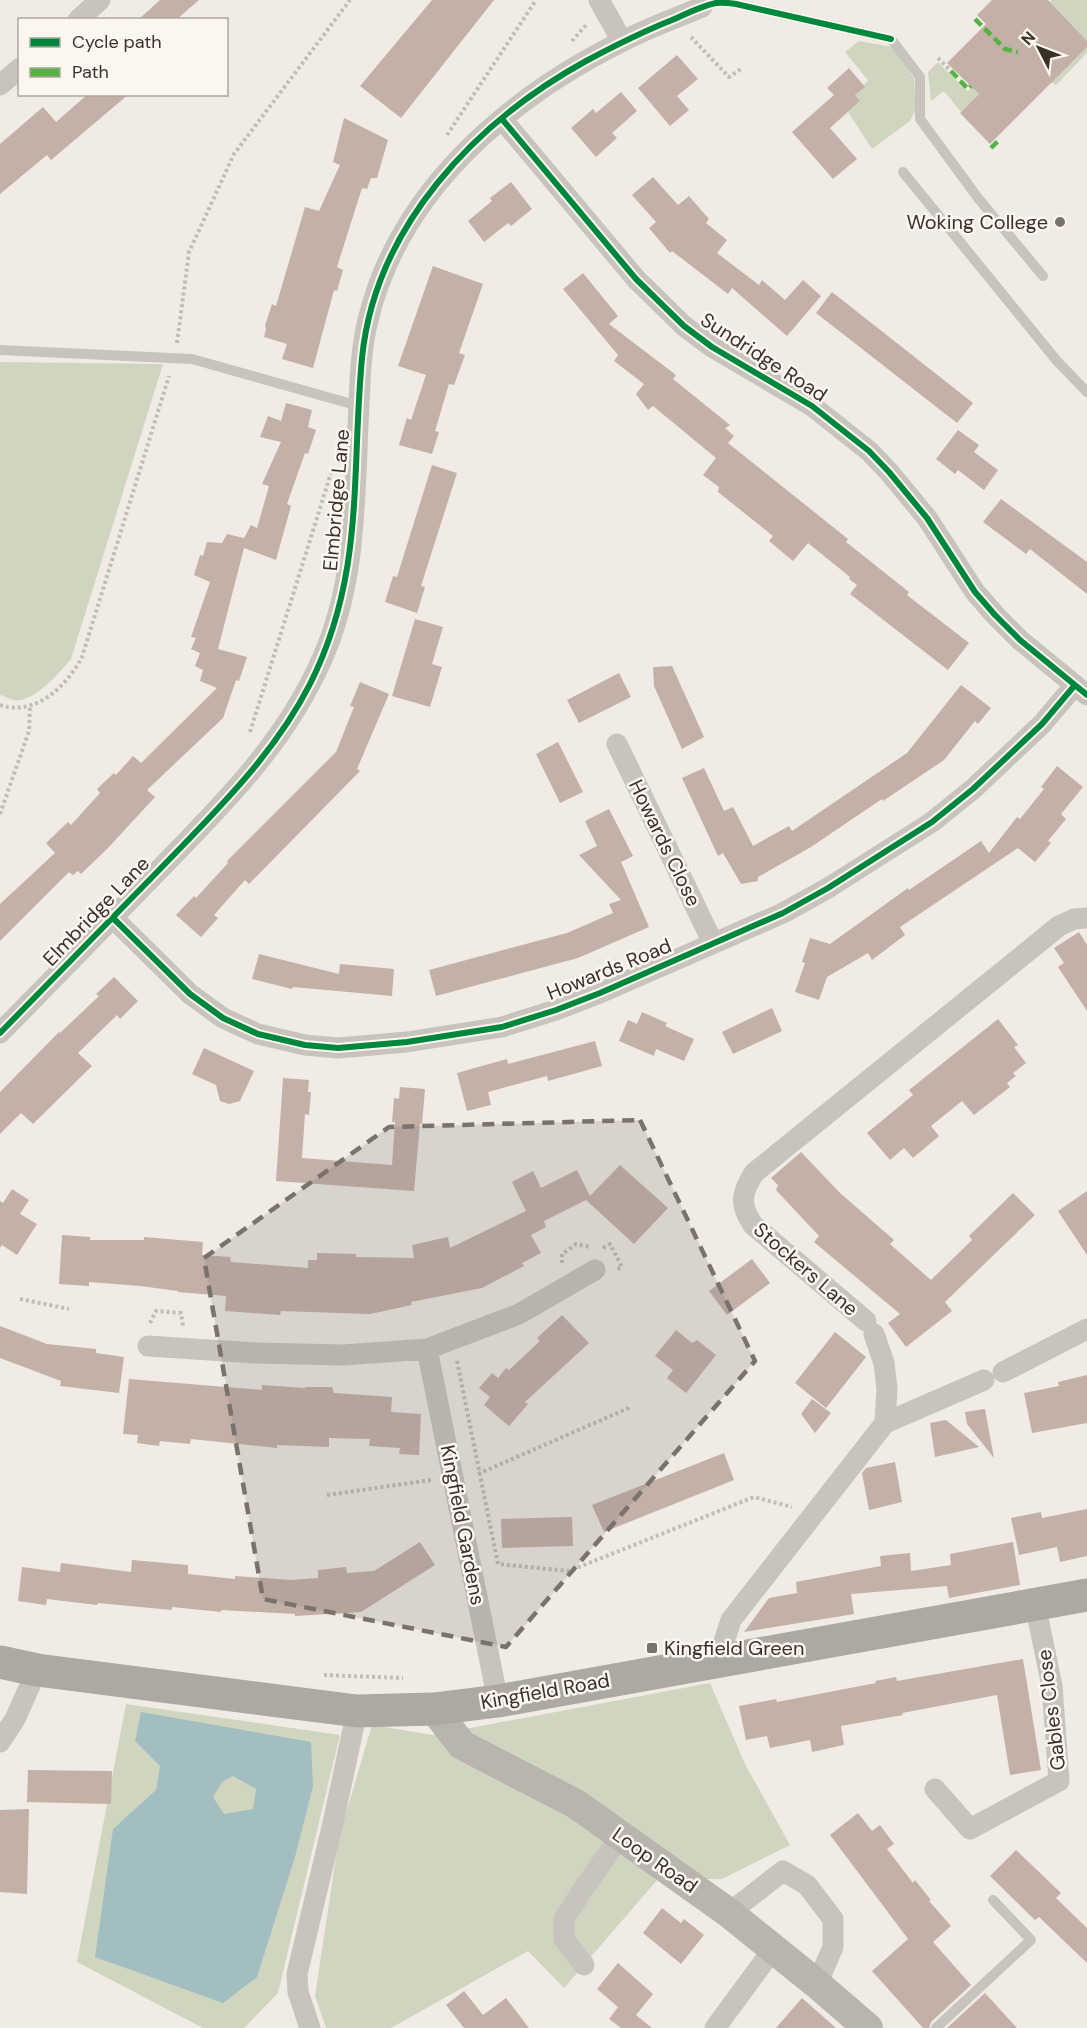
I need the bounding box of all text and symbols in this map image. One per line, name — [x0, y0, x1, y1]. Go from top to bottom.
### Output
legend — [18, 18, 228, 96]
north arrow — [1009, 18, 1069, 78]
text: N — [1017, 27, 1040, 50]
text: Cycle path — [72, 30, 162, 54]
text: Path — [72, 60, 109, 84]
place label: Woking College — [906, 209, 1048, 235]
marker: Woking College — [1053, 215, 1067, 229]
street label: Sundridge Road — [696, 306, 832, 408]
street label: Elmbridge Lane — [317, 428, 355, 572]
street label: Howards Close — [623, 775, 707, 911]
street label: Elmbridge Lane — [37, 851, 155, 971]
street label: Howards Road — [543, 932, 675, 1006]
street label: Stockers Lane — [748, 1216, 864, 1322]
street label: Kingfield Gardens — [435, 1443, 491, 1607]
place label: Kingfield Green — [664, 1635, 804, 1661]
marker: Kingfield Green — [645, 1641, 659, 1655]
street label: Gables Close — [1031, 1648, 1071, 1772]
street label: Kingfield Road — [478, 1667, 612, 1715]
street label: Loop Road — [607, 1821, 703, 1899]

